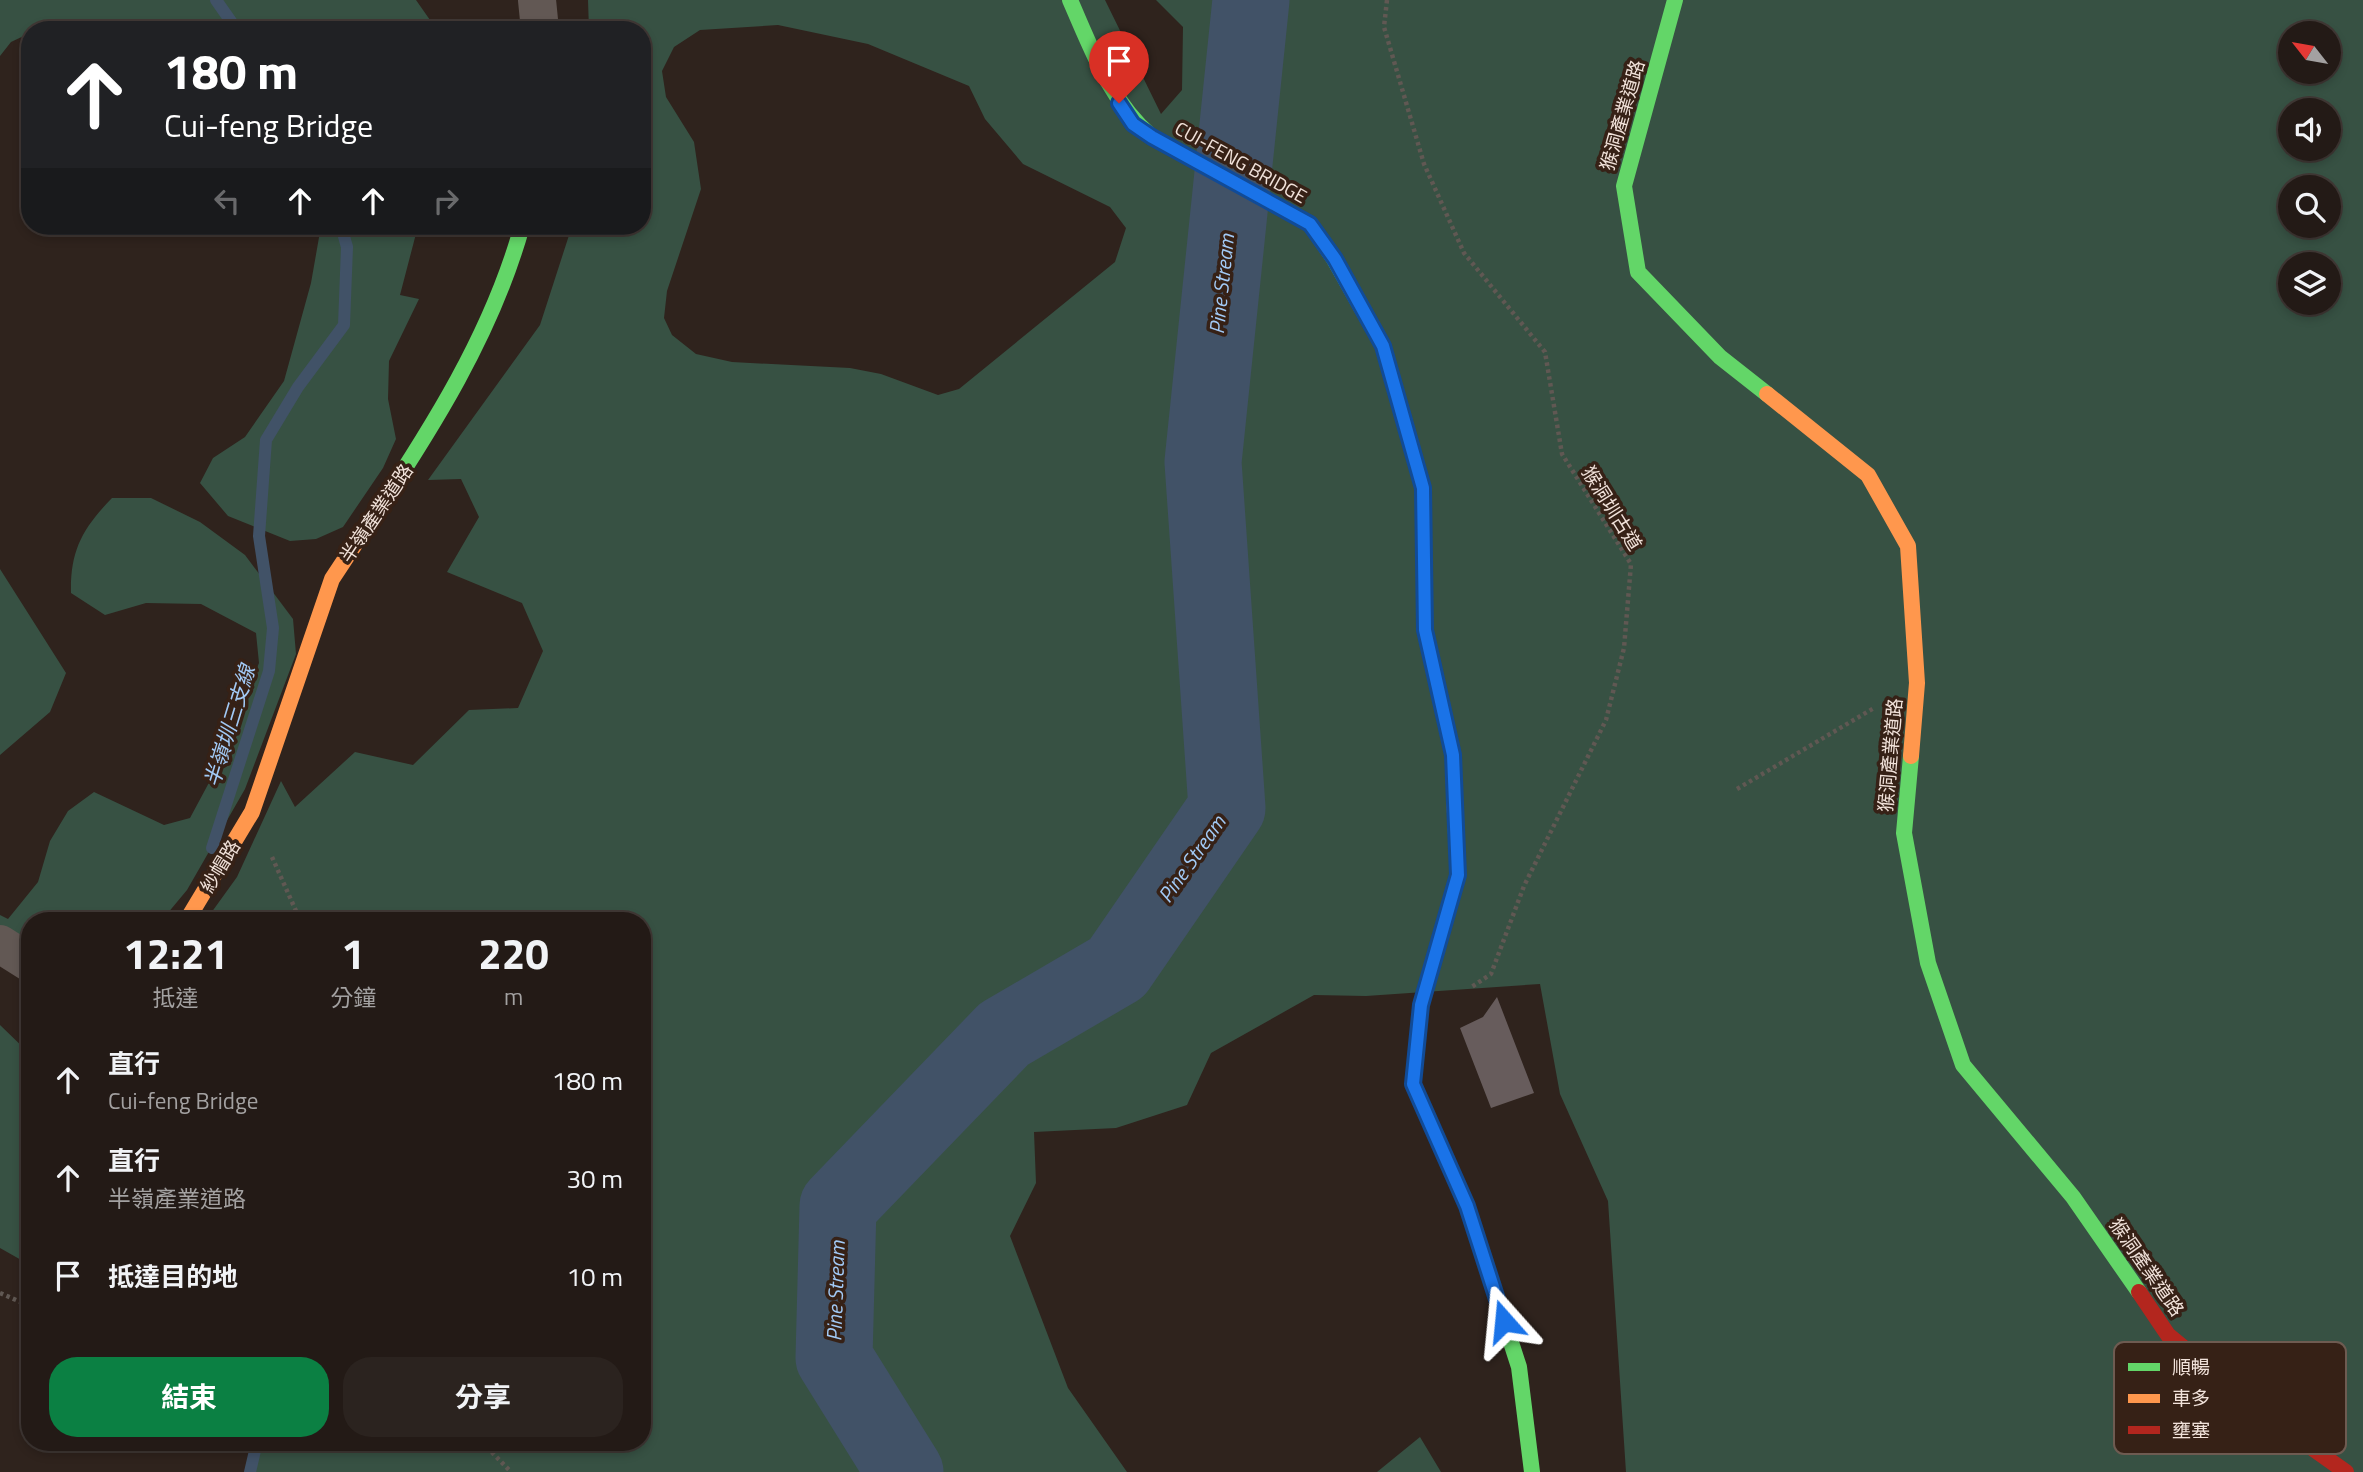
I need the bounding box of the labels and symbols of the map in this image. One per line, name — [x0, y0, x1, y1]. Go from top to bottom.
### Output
north arrow — [2278, 21, 2342, 84]
pin — [1089, 31, 1149, 103]
street label: 猴洞產業道路 — [1592, 56, 1651, 174]
street label: CUI-FENG BRIDGE — [1170, 113, 1313, 210]
water label: Pine Stream — [1200, 232, 1242, 336]
street label: 半嶺產業道路 — [332, 457, 419, 568]
street label: 猴洞圳古道 — [1575, 460, 1650, 556]
water label: 半嶺圳三支線 — [195, 659, 263, 791]
street label: 猴洞產業道路 — [1870, 697, 1909, 813]
water label: Pine Stream — [1149, 807, 1234, 909]
street label: 紗帽路 — [192, 834, 247, 898]
street label: 猴洞產業道路 — [2103, 1212, 2192, 1322]
water label: Pine Stream — [817, 1239, 853, 1342]
position arrow — [1467, 1284, 1541, 1358]
legend — [2114, 1342, 2346, 1454]
text: 順暢 — [2172, 1352, 2210, 1381]
text: 車多 — [2172, 1383, 2210, 1412]
text: 壅塞 — [2172, 1415, 2210, 1444]

